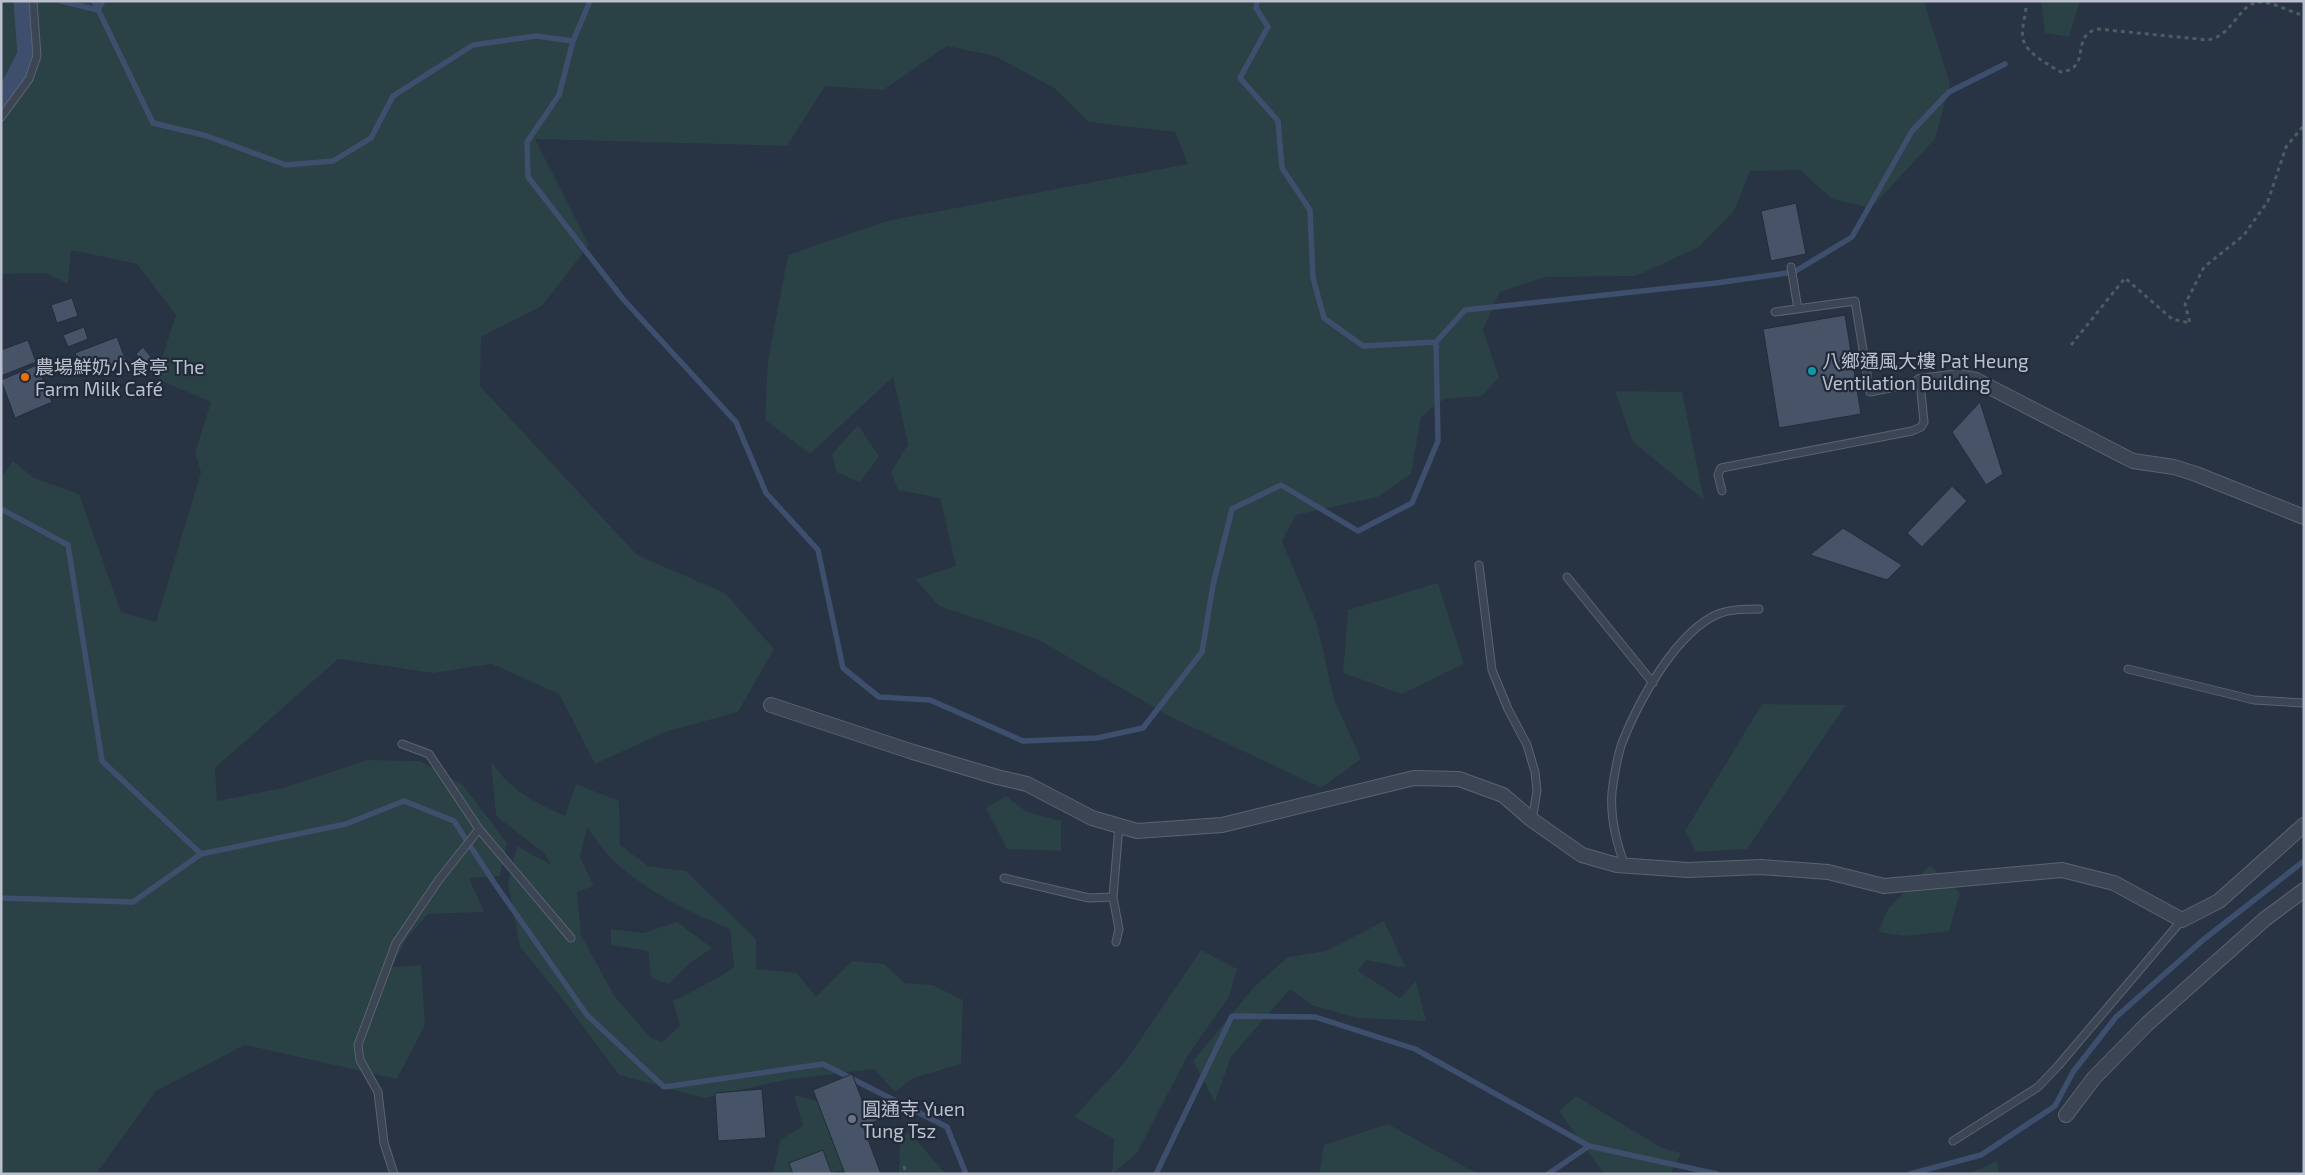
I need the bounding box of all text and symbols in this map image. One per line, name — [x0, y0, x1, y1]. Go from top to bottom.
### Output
place label: 八鄉通風大樓 Pat Heung Ventilation Building — [1822, 349, 2029, 394]
place label: 農場鮮奶小食亭 The Farm Milk Café — [35, 355, 205, 400]
marker: 八鄉通風大樓 Pat Heung Ventilation Building — [1806, 365, 1818, 377]
marker: 農場鮮奶小食亭 The Farm Milk Café — [19, 371, 31, 383]
place label: 圓通寺 Yuen Tung Tsz — [862, 1097, 965, 1142]
marker: 圓通寺 Yuen Tung Tsz — [846, 1113, 858, 1125]

